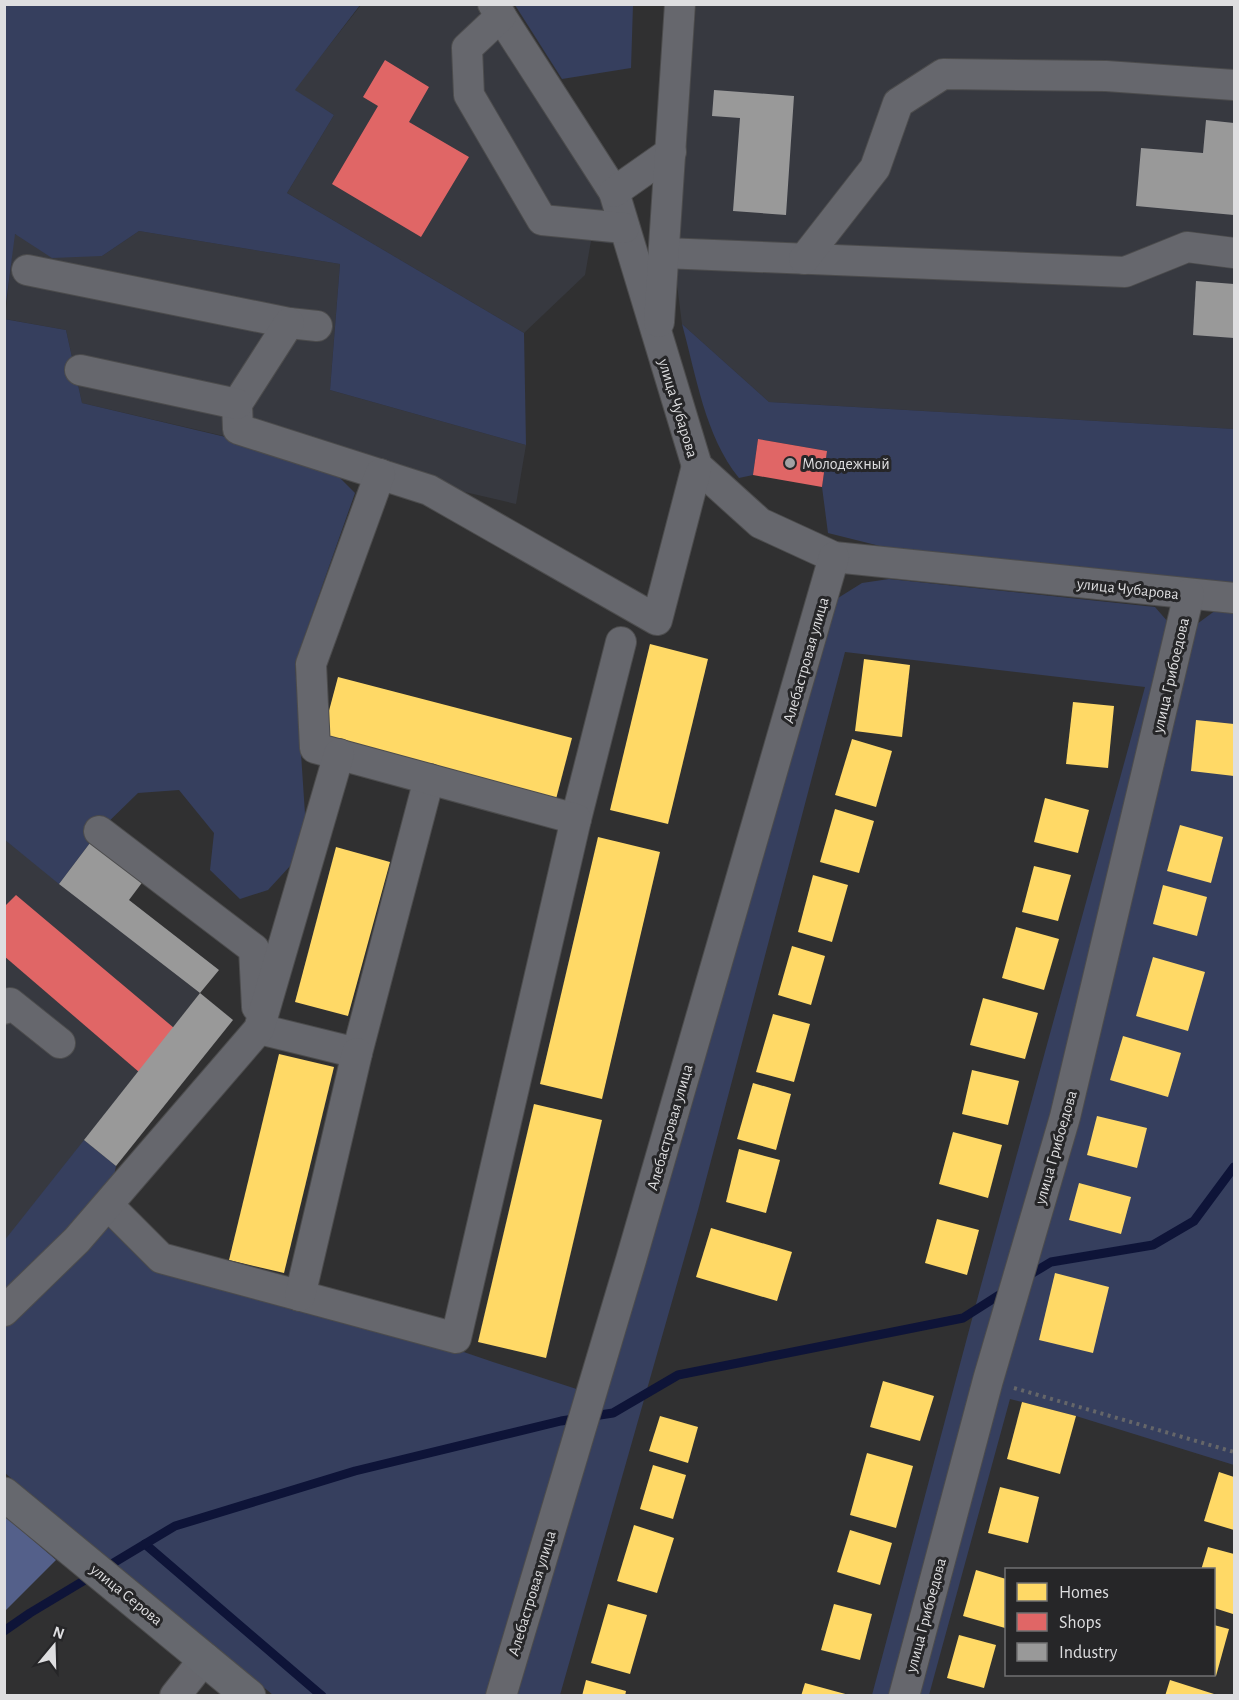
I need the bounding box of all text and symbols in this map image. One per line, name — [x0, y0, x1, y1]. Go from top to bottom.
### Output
street label: улица Чубарова — [654, 356, 701, 460]
marker: Молодежный — [783, 456, 797, 470]
place label: Молодежный — [802, 456, 890, 472]
street label: улица Чубарова — [1075, 576, 1180, 603]
street label: Алебастровая улица — [780, 595, 833, 725]
street label: улица Грибоедова — [1150, 616, 1193, 736]
street label: Алебастровая улица — [644, 1062, 697, 1192]
street label: улица Грибоедова — [1032, 1089, 1081, 1207]
street label: Алебастровая улица — [505, 1529, 560, 1658]
street label: улица Грибоедова — [903, 1556, 950, 1675]
street label: улица Серова — [86, 1560, 165, 1629]
legend — [1005, 1568, 1215, 1676]
text: Homes — [1059, 1584, 1109, 1602]
text: Shops — [1059, 1614, 1101, 1632]
north arrow — [24, 1616, 84, 1676]
text: N — [51, 1623, 66, 1642]
text: Industry — [1059, 1644, 1118, 1662]

